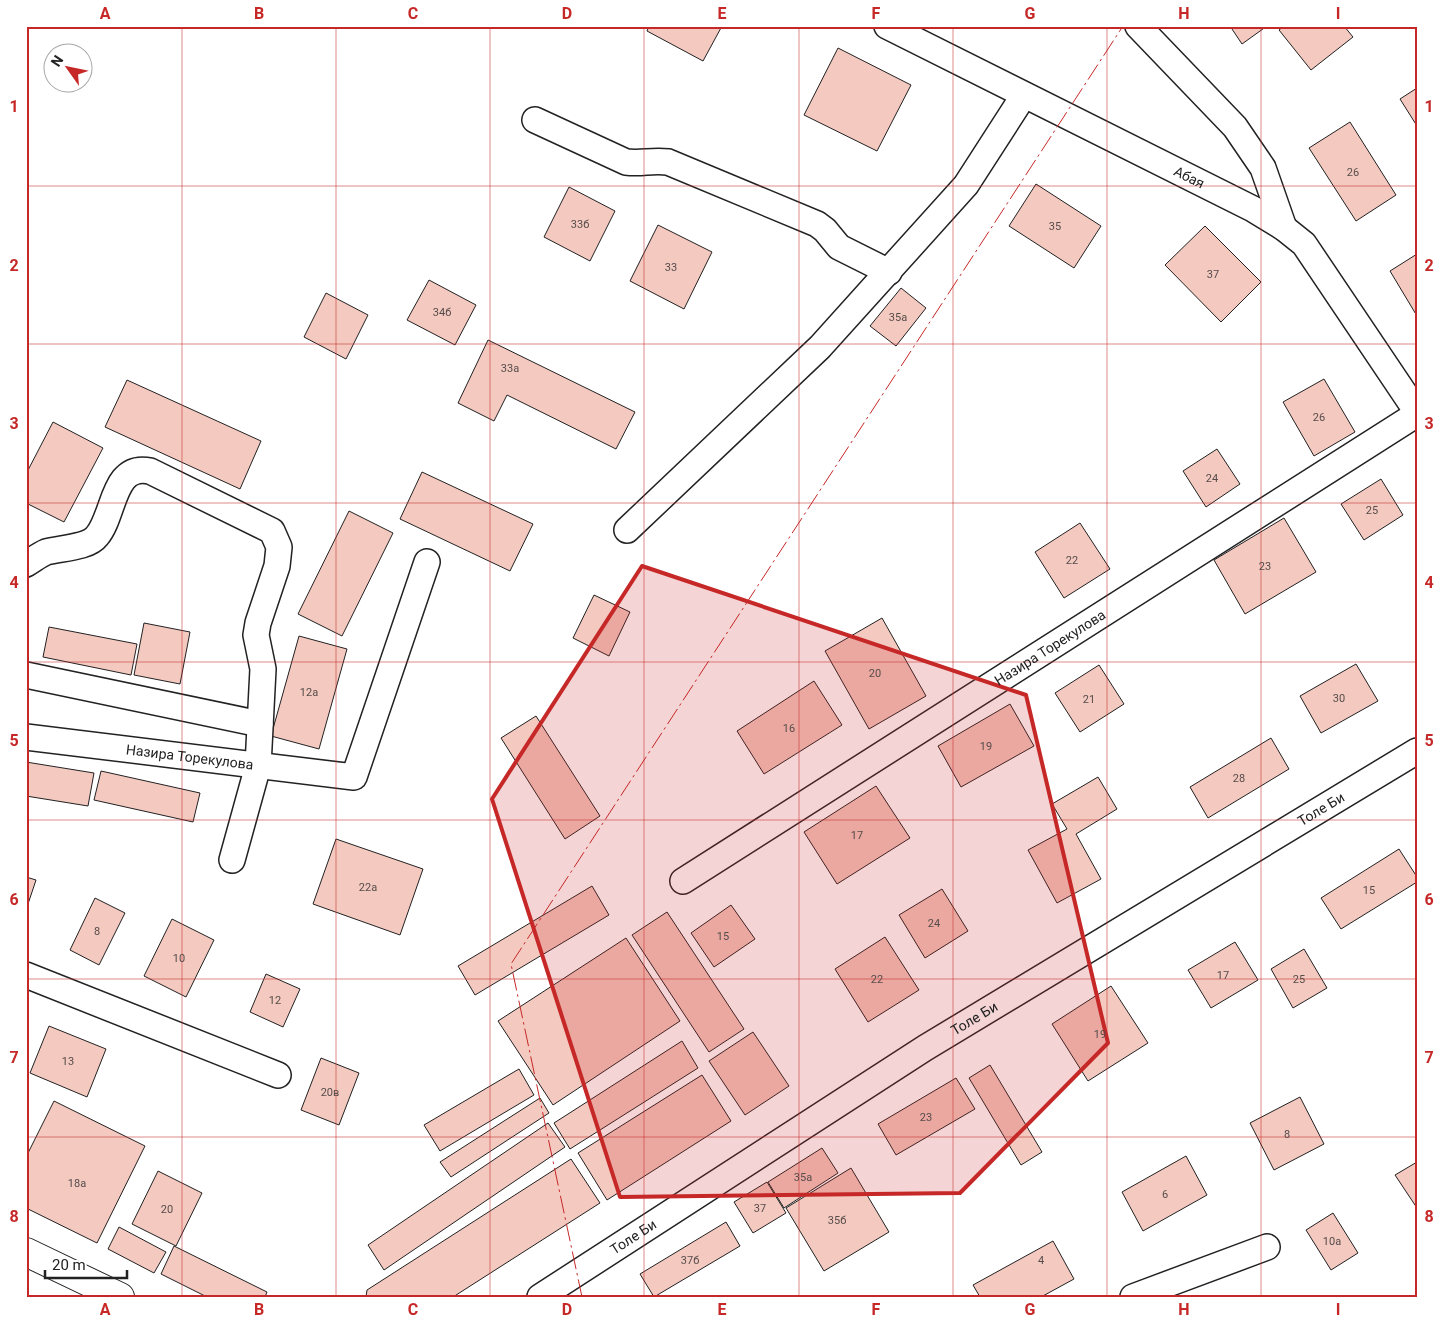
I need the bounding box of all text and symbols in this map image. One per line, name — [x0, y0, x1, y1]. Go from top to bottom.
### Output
text: A — [100, 4, 111, 23]
text: B — [254, 4, 264, 23]
text: C — [408, 4, 418, 23]
text: D — [562, 4, 572, 23]
text: E — [718, 4, 727, 23]
text: F — [872, 4, 881, 23]
text: G — [1025, 4, 1036, 23]
text: H — [1178, 4, 1190, 23]
text: I — [1336, 4, 1340, 23]
north arrow — [42, 42, 92, 92]
text: N — [48, 52, 67, 69]
text: 1 — [9, 97, 19, 116]
text: 1 — [1424, 97, 1434, 116]
street label: Абая — [1171, 163, 1207, 192]
house number: 26 — [1347, 166, 1359, 179]
house number: 33б — [571, 218, 589, 231]
house number: 35 — [1049, 220, 1061, 233]
text: 2 — [9, 256, 19, 275]
text: 2 — [1424, 256, 1434, 275]
house number: 33 — [665, 261, 677, 274]
house number: 37 — [1207, 268, 1219, 281]
house number: 34б — [433, 306, 451, 319]
house number: 35а — [889, 311, 907, 324]
house number: 33а — [501, 362, 519, 375]
house number: 26 — [1313, 411, 1325, 424]
text: 3 — [9, 414, 19, 433]
text: 3 — [1424, 414, 1434, 433]
house number: 24 — [1206, 472, 1218, 485]
house number: 25 — [1366, 504, 1378, 517]
house number: 22 — [1066, 554, 1078, 567]
house number: 23 — [1259, 560, 1271, 573]
text: 4 — [9, 573, 19, 592]
text: 4 — [1424, 573, 1434, 592]
street label: Назира Торекулова — [992, 606, 1108, 689]
house number: 20 — [869, 667, 881, 680]
house number: 12а — [300, 686, 318, 699]
house number: 30 — [1333, 692, 1345, 705]
house number: 21 — [1083, 693, 1095, 706]
house number: 16 — [783, 722, 795, 735]
text: 5 — [9, 731, 19, 750]
text: 5 — [1424, 731, 1434, 750]
house number: 19 — [980, 740, 992, 753]
street label: Назира Торекулова — [125, 741, 254, 773]
house number: 28 — [1233, 772, 1245, 785]
street label: Толе Би — [1295, 789, 1347, 829]
house number: 17 — [851, 829, 863, 842]
house number: 22а — [359, 881, 377, 894]
house number: 15 — [1363, 884, 1375, 897]
text: 6 — [9, 890, 19, 909]
text: 6 — [1424, 890, 1434, 909]
house number: 24 — [928, 917, 940, 930]
house number: 8 — [94, 925, 100, 938]
house number: 15 — [717, 930, 729, 943]
house number: 10 — [173, 952, 185, 965]
house number: 17 — [1217, 969, 1229, 982]
house number: 22 — [871, 973, 883, 986]
house number: 25 — [1293, 973, 1305, 986]
house number: 12 — [269, 994, 281, 1007]
street label: Толе Би — [948, 998, 1000, 1038]
house number: 19 — [1094, 1028, 1106, 1041]
text: 7 — [9, 1048, 19, 1067]
text: 7 — [1424, 1048, 1434, 1067]
house number: 13 — [62, 1055, 74, 1068]
house number: 20в — [321, 1086, 339, 1099]
house number: 23 — [920, 1111, 932, 1124]
house number: 8 — [1284, 1128, 1290, 1141]
house number: 35а — [794, 1171, 812, 1184]
house number: 18а — [68, 1177, 86, 1190]
house number: 6 — [1162, 1188, 1168, 1201]
house number: 37 — [754, 1202, 766, 1215]
house number: 20 — [161, 1203, 173, 1216]
text: 8 — [9, 1207, 19, 1226]
text: 8 — [1424, 1207, 1434, 1226]
house number: 35б — [828, 1214, 846, 1227]
street label: Толе Би — [607, 1216, 659, 1257]
house number: 10а — [1323, 1235, 1341, 1248]
scale bar — [45, 1248, 128, 1280]
house number: 37б — [681, 1254, 699, 1267]
house number: 4 — [1038, 1254, 1044, 1267]
text: 20 m — [52, 1256, 86, 1274]
text: A — [100, 1300, 111, 1319]
text: B — [254, 1300, 264, 1319]
text: C — [408, 1300, 418, 1319]
text: D — [562, 1300, 572, 1319]
text: E — [718, 1300, 727, 1319]
text: F — [872, 1300, 881, 1319]
text: G — [1025, 1300, 1036, 1319]
text: H — [1178, 1300, 1190, 1319]
text: I — [1336, 1300, 1340, 1319]

